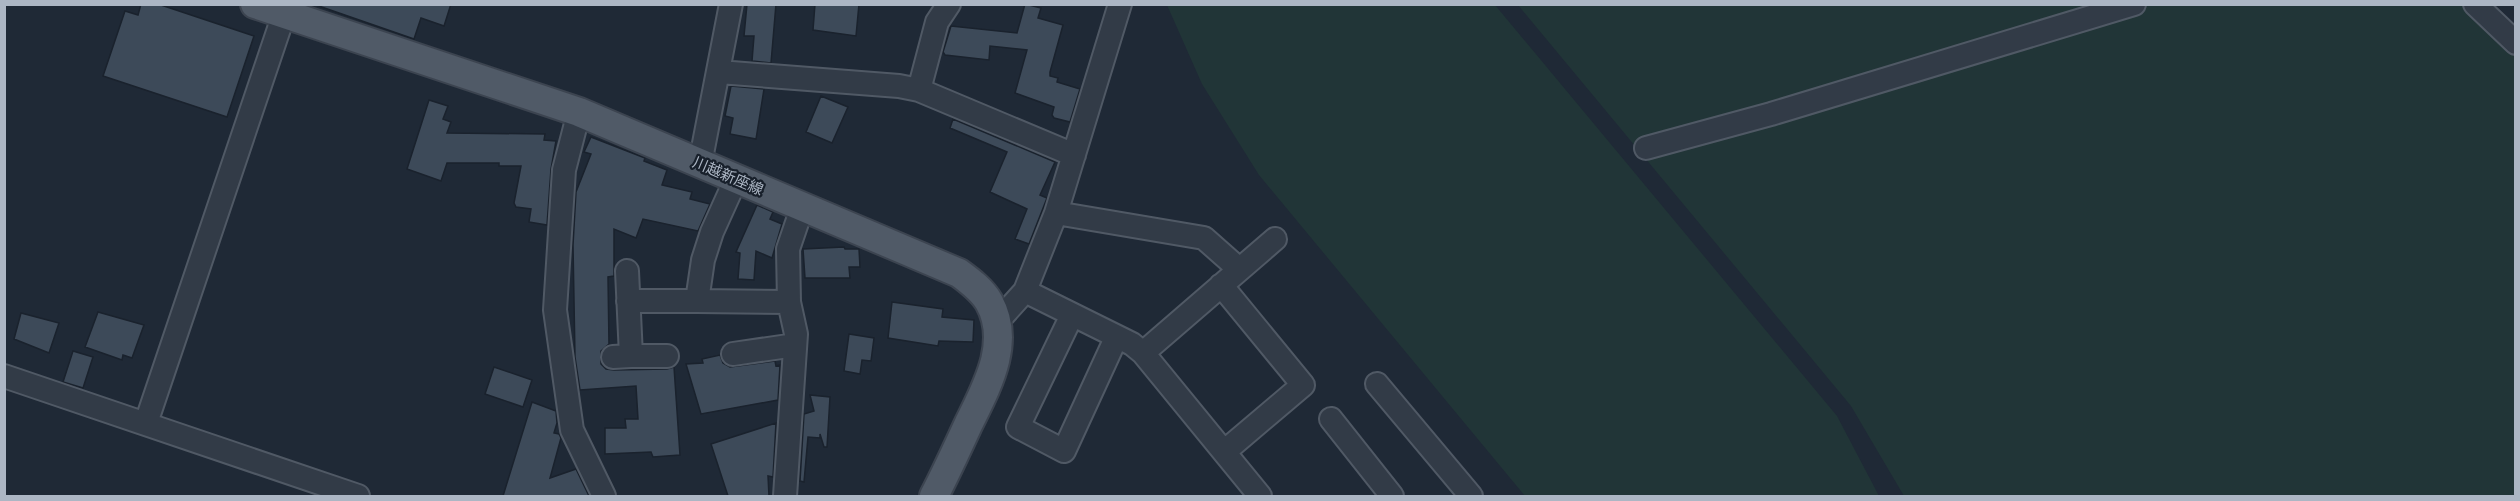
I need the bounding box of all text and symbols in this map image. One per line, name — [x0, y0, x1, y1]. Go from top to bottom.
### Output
street label: 川越新座線 — [690, 152, 766, 199]

